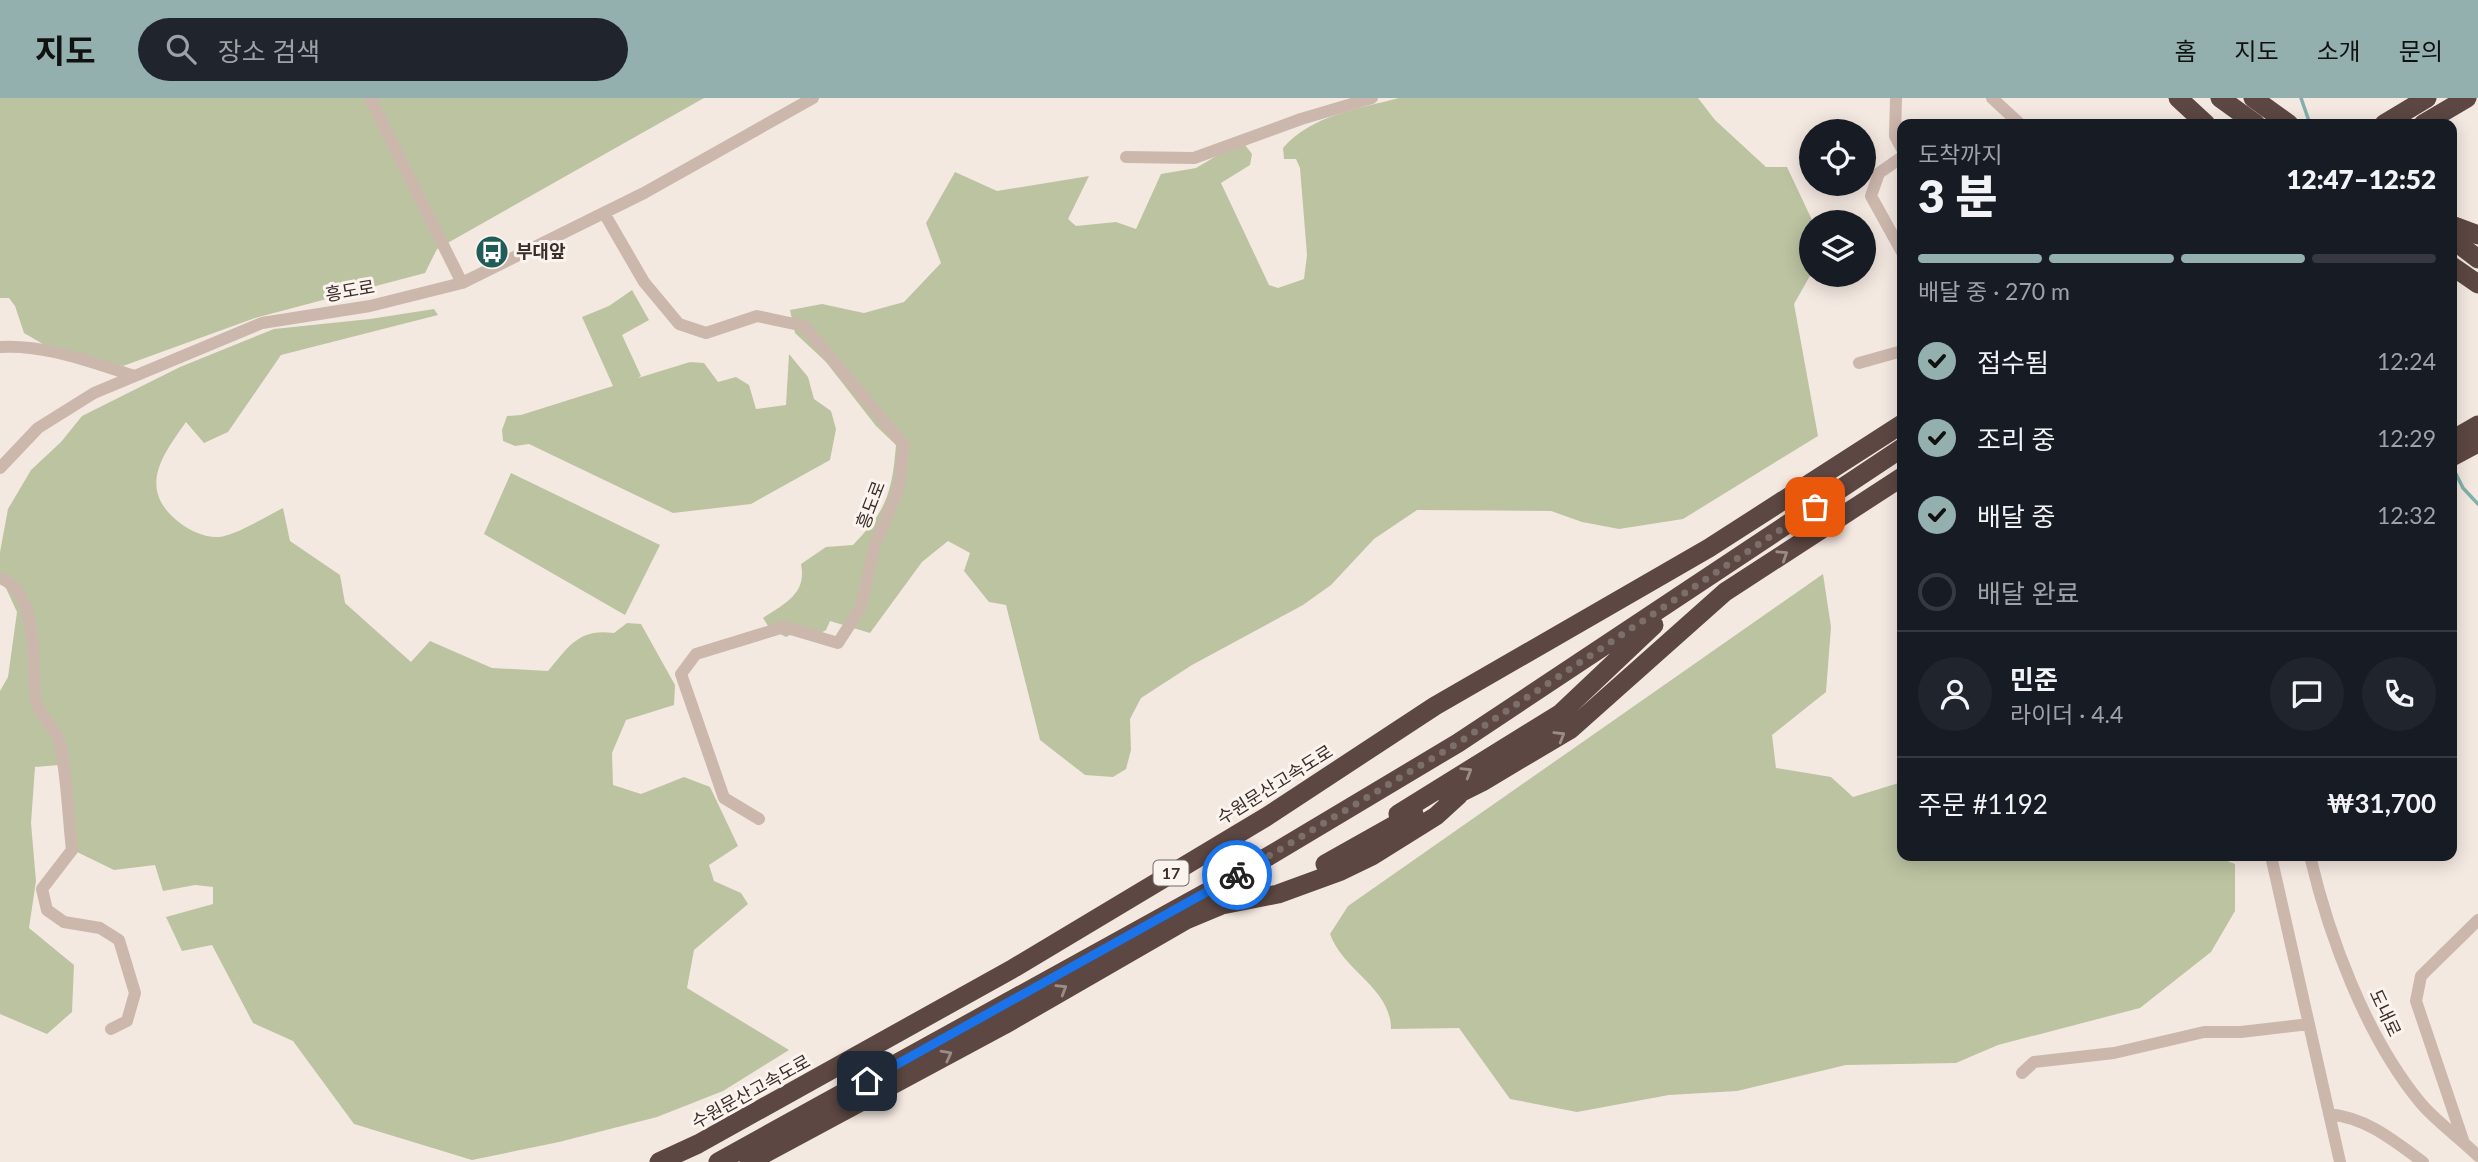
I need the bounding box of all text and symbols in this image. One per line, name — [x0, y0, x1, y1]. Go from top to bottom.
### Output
search box — [138, 18, 628, 81]
text: 지도 — [35, 30, 96, 70]
icon: search — [162, 30, 200, 68]
text: 장소 검색 — [218, 35, 320, 67]
text: 홈 — [2174, 36, 2196, 65]
text: 지도 — [2234, 36, 2279, 65]
text: 소개 — [2317, 36, 2361, 65]
text: 문의 — [2399, 36, 2443, 65]
map controls — [1799, 119, 1876, 287]
button: locate — [1799, 119, 1876, 196]
text: 도착까지 — [1918, 140, 2003, 168]
text: 12:47–12:52 — [2286, 163, 2436, 195]
text: 3 분 — [1918, 168, 1998, 223]
button: layers — [1799, 210, 1876, 287]
bus stop icon: 부대앞 — [473, 233, 511, 271]
place label: 부대앞 — [516, 240, 566, 262]
street label: 흥도로 — [323, 275, 376, 305]
text: 배달 중 · 270 m — [1918, 277, 2070, 305]
icon: check — [1918, 342, 1956, 380]
text: 접수됨 — [1977, 346, 2049, 378]
text: 12:24 — [2377, 347, 2436, 375]
icon: check — [1918, 419, 1956, 457]
text: 조리 중 — [1977, 423, 2055, 455]
text: 12:29 — [2377, 424, 2436, 452]
pin — [1785, 477, 1845, 537]
street label: 흥도로 — [851, 478, 889, 532]
icon: bag — [1796, 488, 1834, 526]
icon: check — [1918, 496, 1956, 534]
text: 배달 중 — [1977, 500, 2055, 532]
text: 12:32 — [2377, 501, 2436, 529]
one-way arrow — [1775, 551, 1788, 564]
text: 배달 완료 — [1977, 577, 2079, 609]
button: person — [1918, 657, 1992, 731]
button: chat — [2270, 657, 2344, 731]
button: phone — [2362, 657, 2436, 731]
text: 민준 — [2010, 663, 2058, 695]
text: 라이더 · 4.4 — [2010, 700, 2123, 728]
one-way arrow — [1553, 731, 1566, 744]
street label: 수원문산고속도로 — [1212, 740, 1336, 829]
one-way arrow — [1460, 768, 1473, 781]
text: ₩31,700 — [2326, 787, 2436, 819]
text: 주문 #1192 — [1918, 788, 2048, 820]
courier — [1202, 840, 1272, 910]
icon: bike — [1218, 856, 1256, 894]
road number: 17 — [1154, 860, 1188, 886]
one-way arrow — [1054, 984, 1067, 997]
street label: 도내로 — [2365, 985, 2406, 1040]
street label: 수원문산고속도로 — [687, 1049, 814, 1133]
one-way arrow — [940, 1050, 952, 1063]
pin — [837, 1051, 897, 1111]
icon: home — [848, 1062, 886, 1100]

